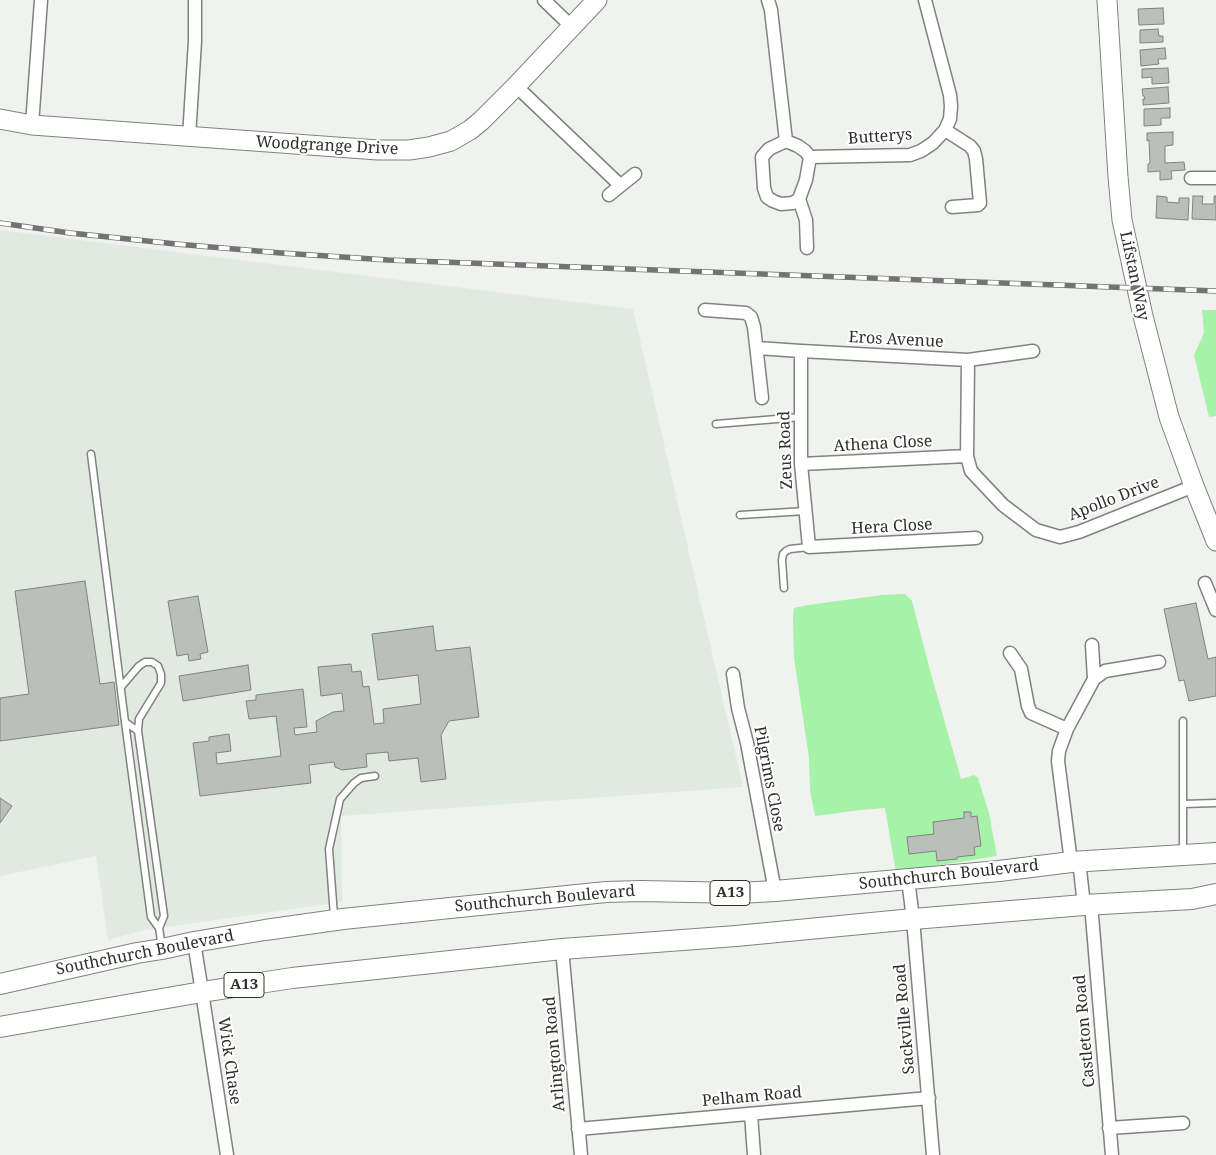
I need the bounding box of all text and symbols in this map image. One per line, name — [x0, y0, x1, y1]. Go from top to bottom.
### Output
street label: Butterys — [847, 125, 913, 149]
street label: Woodgrange Drive — [255, 133, 399, 159]
street label: Lifstan Way — [1115, 230, 1153, 322]
street label: Eros Avenue — [848, 328, 944, 352]
street label: Zeus Road — [775, 411, 797, 489]
street label: Athena Close — [833, 432, 933, 456]
street label: Apollo Drive — [1066, 473, 1162, 525]
street label: Hera Close — [851, 515, 933, 539]
street label: Pilgrims Close — [749, 725, 789, 833]
street label: Southchurch Boulevard — [858, 856, 1040, 894]
road number: A13 — [710, 880, 750, 906]
street label: Southchurch Boulevard — [454, 882, 636, 916]
street label: Southchurch Boulevard — [54, 926, 236, 980]
street label: Sackville Road — [891, 963, 919, 1075]
road number: A13 — [224, 972, 264, 998]
street label: Castleton Road — [1071, 974, 1099, 1088]
street label: Arlington Road — [540, 996, 570, 1112]
street label: Wick Chase — [213, 1016, 245, 1106]
street label: Pelham Road — [701, 1083, 803, 1111]

